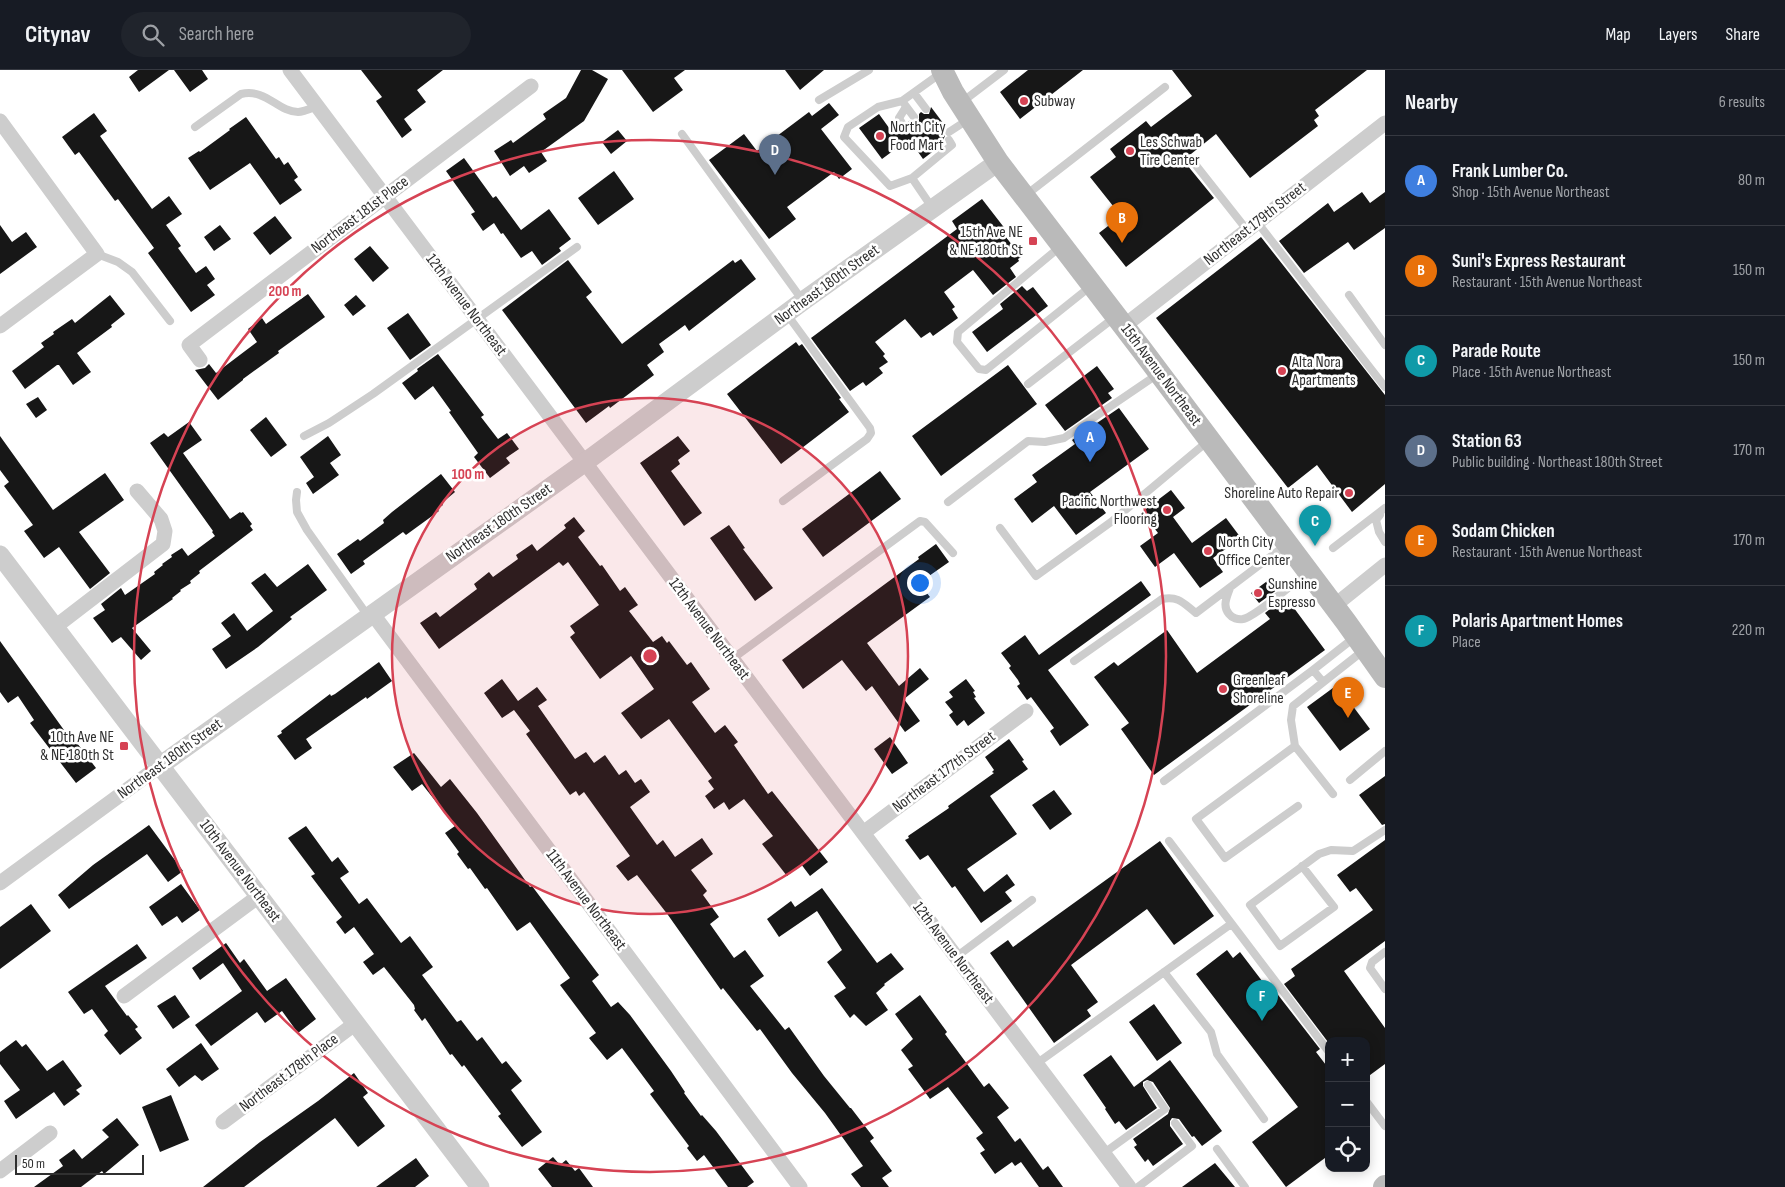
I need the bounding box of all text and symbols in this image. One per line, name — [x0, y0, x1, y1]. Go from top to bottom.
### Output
search box — [121, 12, 471, 57]
text: Citynav — [25, 20, 91, 49]
icon: search — [139, 21, 167, 49]
text: Search here — [179, 23, 254, 46]
text: Map — [1606, 24, 1631, 45]
text: Layers — [1659, 24, 1698, 45]
text: Share — [1726, 24, 1760, 45]
text: Nearby — [1405, 90, 1458, 115]
place label: Subway — [1034, 92, 1075, 111]
text: 6 results — [1719, 93, 1765, 112]
marker: Subway — [1018, 95, 1030, 107]
place label: North City Food Mart — [890, 118, 946, 155]
marker: North City Food Mart — [874, 130, 886, 142]
place label: Les Schwab Tire Center — [1140, 133, 1202, 170]
pin: D — [759, 134, 791, 175]
marker: Les Schwab Tire Center — [1124, 145, 1136, 157]
text: Frank Lumber Co. — [1452, 160, 1568, 183]
text: A — [1417, 171, 1425, 190]
text: 80 m — [1738, 171, 1765, 190]
street label: Northeast 181st Place — [308, 172, 412, 258]
street label: Northeast 179th Street — [1200, 178, 1310, 270]
text: Shop · 15th Avenue Northeast — [1452, 183, 1610, 202]
pin: B — [1106, 202, 1138, 243]
place label: 15th Ave NE & NE 180th St — [949, 223, 1023, 260]
marker: 15th Ave NE & NE 180th St — [1027, 235, 1039, 247]
street label: Northeast 180th Street — [771, 241, 883, 329]
street label: 12th Avenue Northeast — [421, 250, 511, 360]
text: Suni's Express Restaurant — [1452, 250, 1625, 273]
text: B — [1417, 261, 1425, 280]
text: 150 m — [1733, 261, 1765, 280]
text: Restaurant · 15th Avenue Northeast — [1452, 273, 1642, 292]
text: 200 m — [268, 282, 302, 301]
street label: 15th Avenue Northeast — [1117, 320, 1206, 430]
text: Parade Route — [1452, 340, 1541, 363]
text: C — [1417, 351, 1425, 370]
text: 150 m — [1733, 351, 1765, 370]
place label: Alta Nora Apartments — [1291, 353, 1356, 390]
text: Place · 15th Avenue Northeast — [1452, 363, 1611, 382]
marker: Alta Nora Apartments — [1276, 365, 1288, 377]
pin: A — [1074, 421, 1106, 462]
text: Station 63 — [1452, 430, 1522, 453]
text: D — [1417, 441, 1425, 460]
text: 170 m — [1733, 441, 1765, 460]
text: Public building · Northeast 180th Street — [1452, 453, 1663, 472]
text: 100 m — [452, 465, 484, 484]
street label: Northeast 180th Street — [442, 479, 556, 567]
place label: Shoreline Auto Repair — [1224, 484, 1339, 503]
marker: Shoreline Auto Repair — [1343, 487, 1355, 499]
place label: Pacific Northwest Flooring — [1062, 492, 1157, 529]
marker: Pacific Northwest Flooring — [1161, 504, 1173, 516]
pin: C — [1299, 505, 1331, 546]
text: Sodam Chicken — [1452, 520, 1555, 543]
text: E — [1418, 531, 1424, 550]
text: 170 m — [1733, 531, 1765, 550]
place label: North City Office Center — [1218, 533, 1291, 570]
text: Restaurant · 15th Avenue Northeast — [1452, 543, 1642, 562]
marker: North City Office Center — [1202, 545, 1214, 557]
your location — [907, 570, 933, 596]
street label: 12th Avenue Northeast — [664, 574, 754, 684]
place label: Sunshine Espresso — [1268, 575, 1317, 612]
marker: Sunshine Espresso — [1252, 587, 1264, 599]
text: Polaris Apartment Homes — [1452, 610, 1623, 633]
text: F — [1418, 621, 1424, 640]
text: 220 m — [1732, 621, 1765, 640]
text: Place — [1452, 633, 1481, 652]
centre of rings — [641, 647, 659, 665]
place label: Greenleaf Shoreline — [1233, 671, 1286, 708]
pin: E — [1332, 677, 1364, 718]
marker: Greenleaf Shoreline — [1217, 683, 1229, 695]
street label: Northeast 180th Street — [114, 715, 226, 803]
street label: Northeast 177th Street — [889, 727, 999, 817]
place label: 10th Ave NE & NE 180th St — [40, 728, 114, 765]
marker: 10th Ave NE & NE 180th St — [118, 740, 130, 752]
street label: 10th Avenue Northeast — [195, 816, 285, 926]
street label: 11th Avenue Northeast — [542, 846, 630, 954]
street label: 12th Avenue Northeast — [908, 898, 998, 1008]
pin: F — [1246, 980, 1278, 1021]
street label: Northeast 178th Place — [236, 1030, 342, 1116]
map controls — [1325, 1037, 1370, 1172]
button: + — [1325, 1037, 1370, 1082]
button: − — [1325, 1082, 1370, 1127]
button: locate — [1325, 1127, 1370, 1172]
scale bar — [15, 1152, 144, 1175]
text: 50 m — [22, 1155, 45, 1172]

